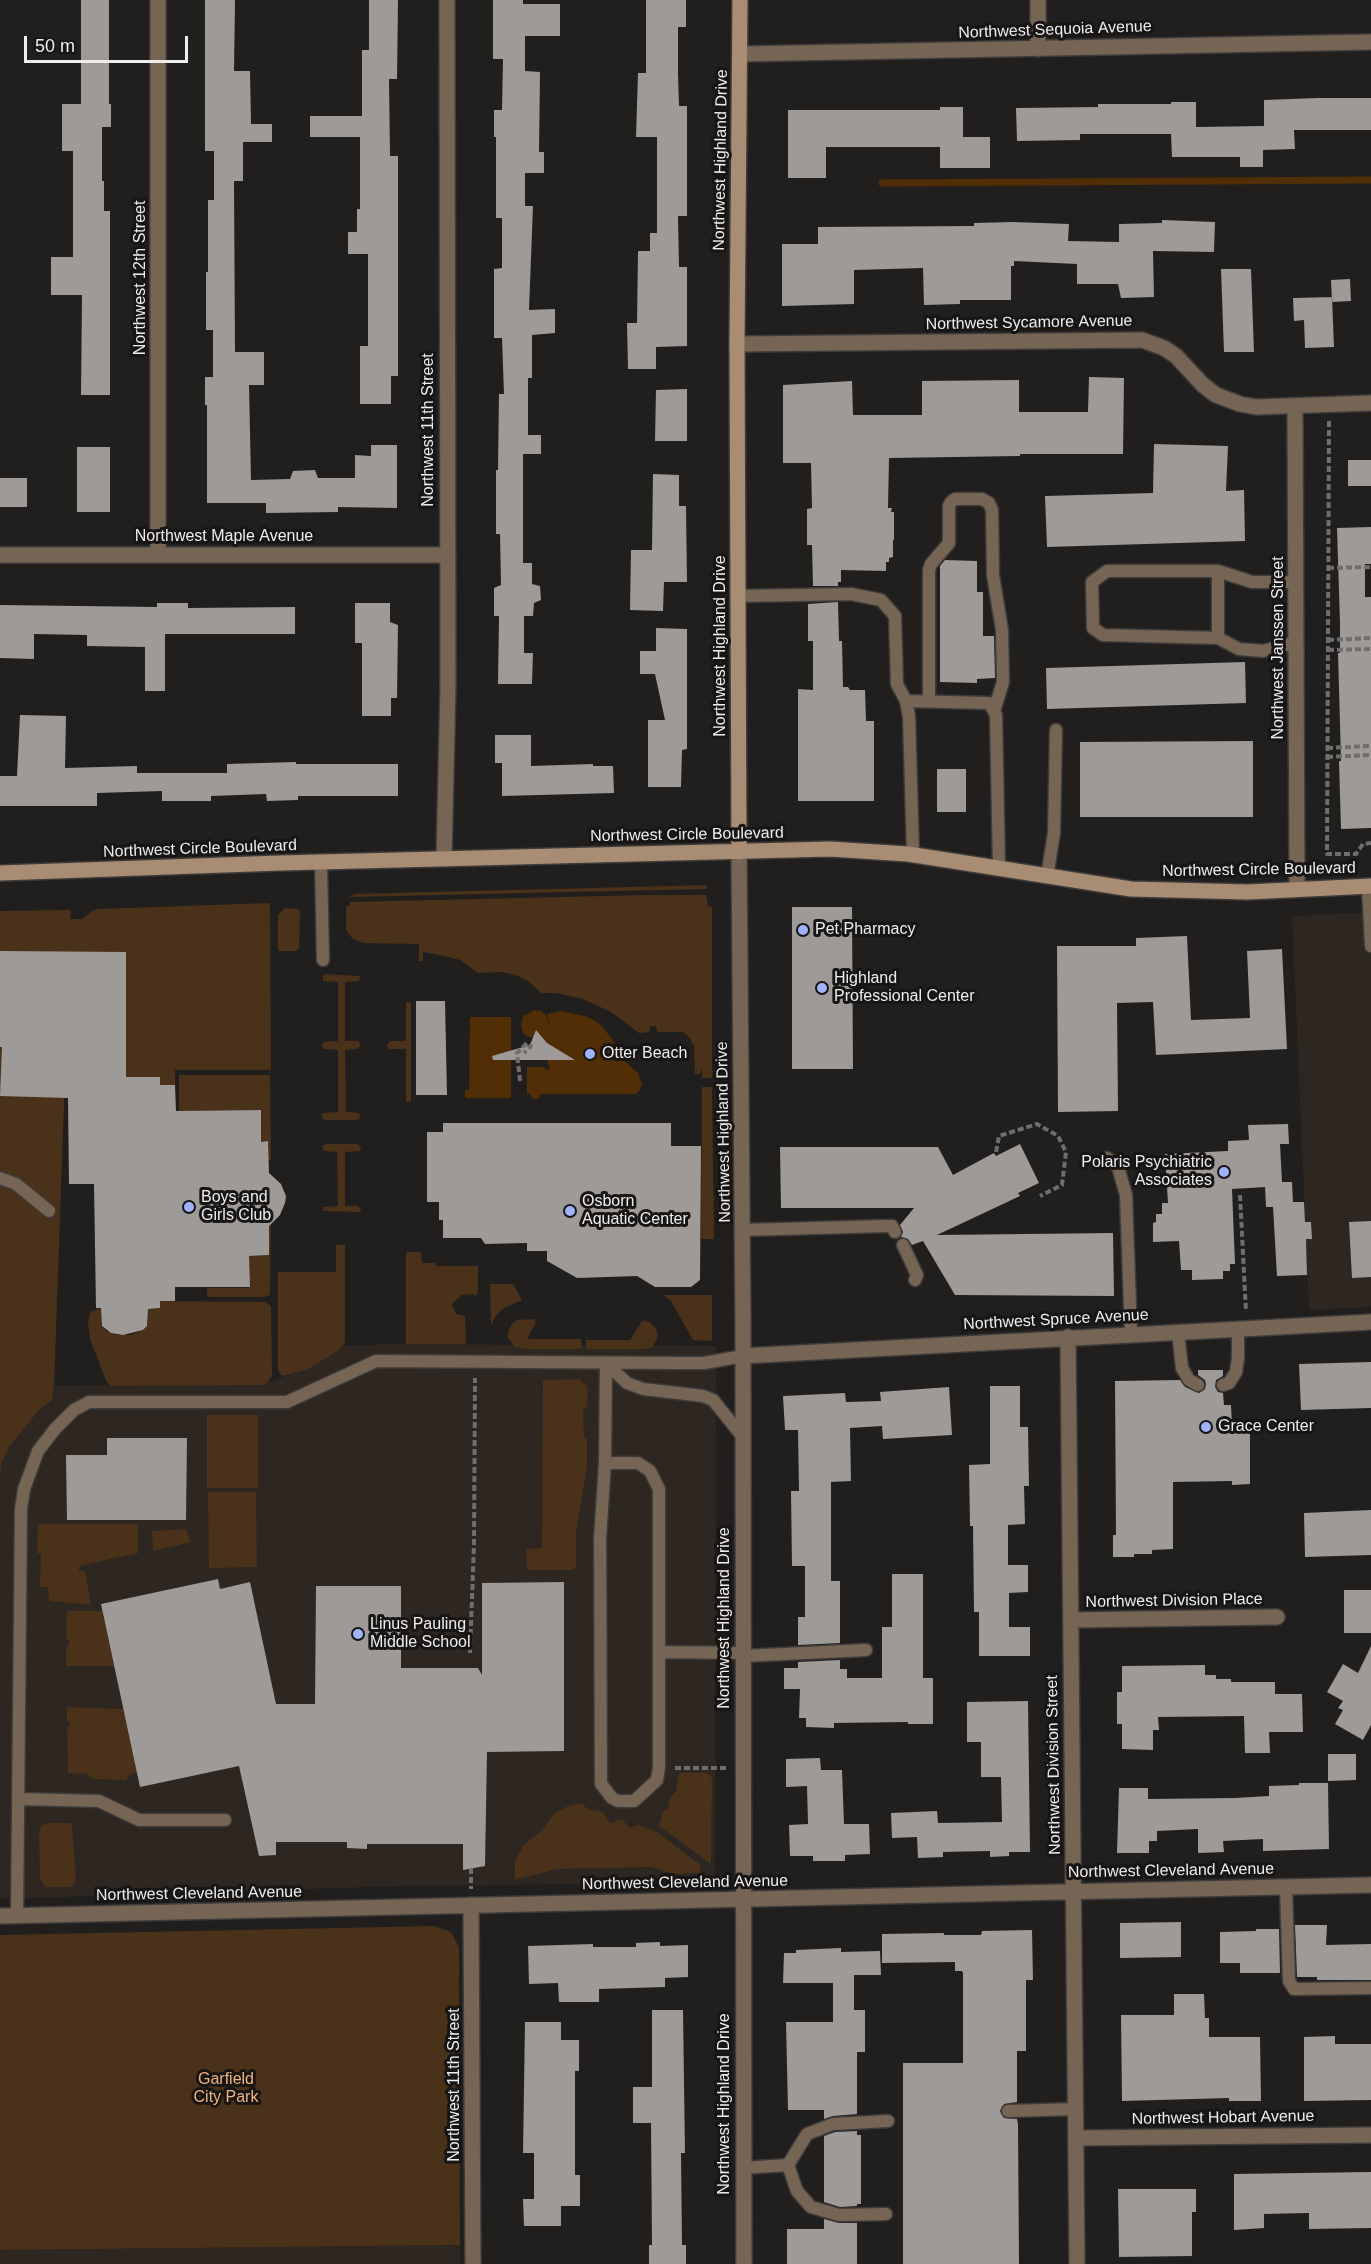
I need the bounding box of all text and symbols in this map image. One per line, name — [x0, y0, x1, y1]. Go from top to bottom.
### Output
street label: Northwest Sequoia Avenue — [958, 17, 1152, 43]
scale bar — [27, 24, 190, 62]
text: 50 m — [35, 36, 75, 56]
street label: Northwest Highland Drive — [710, 69, 732, 251]
street label: Northwest 12th Street — [131, 201, 151, 355]
street label: Northwest Sycamore Avenue — [925, 312, 1133, 334]
street label: Northwest 11th Street — [419, 353, 439, 507]
street label: Northwest Maple Avenue — [135, 527, 313, 547]
street label: Northwest Highland Drive — [711, 555, 731, 737]
street label: Northwest Janssen Street — [1269, 556, 1289, 740]
street label: Northwest Circle Boulevard — [590, 824, 784, 846]
street label: Northwest Circle Boulevard — [103, 836, 297, 862]
street label: Northwest Circle Boulevard — [1162, 859, 1356, 881]
place label: Pet Pharmacy — [815, 920, 915, 940]
marker: Pet Pharmacy — [796, 923, 810, 937]
place label: Highland Professional Center — [834, 969, 975, 1007]
marker: Highland Professional Center — [815, 981, 829, 995]
street label: Northwest Highland Drive — [713, 1041, 735, 1223]
place label: Otter Beach — [602, 1044, 687, 1064]
marker: Otter Beach — [583, 1047, 597, 1061]
place label: Polaris Psychiatric Associates — [1081, 1153, 1212, 1191]
marker: Polaris Psychiatric Associates — [1217, 1165, 1231, 1179]
place label: Boys and Girls Club — [201, 1188, 271, 1226]
place label: Osborn Aquatic Center — [582, 1192, 688, 1230]
marker: Boys and Girls Club — [182, 1200, 196, 1214]
marker: Osborn Aquatic Center — [563, 1204, 577, 1218]
street label: Northwest Spruce Avenue — [963, 1306, 1149, 1334]
place label: Grace Center — [1218, 1417, 1314, 1437]
marker: Grace Center — [1199, 1420, 1213, 1434]
street label: Northwest Highland Drive — [715, 1527, 735, 1709]
street label: Northwest Division Place — [1085, 1590, 1263, 1612]
place label: Linus Pauling Middle School — [370, 1615, 470, 1653]
marker: Linus Pauling Middle School — [351, 1627, 365, 1641]
street label: Northwest Division Street — [1043, 1675, 1065, 1855]
street label: Northwest Cleveland Avenue — [1068, 1860, 1274, 1882]
street label: Northwest Cleveland Avenue — [582, 1872, 788, 1894]
street label: Northwest Cleveland Avenue — [96, 1883, 302, 1905]
street label: Northwest 11th Street — [445, 2008, 465, 2162]
street label: Northwest Highland Drive — [715, 2013, 735, 2195]
park label: Garfield City Park — [194, 2070, 258, 2108]
street label: Northwest Hobart Avenue — [1131, 2107, 1315, 2129]

